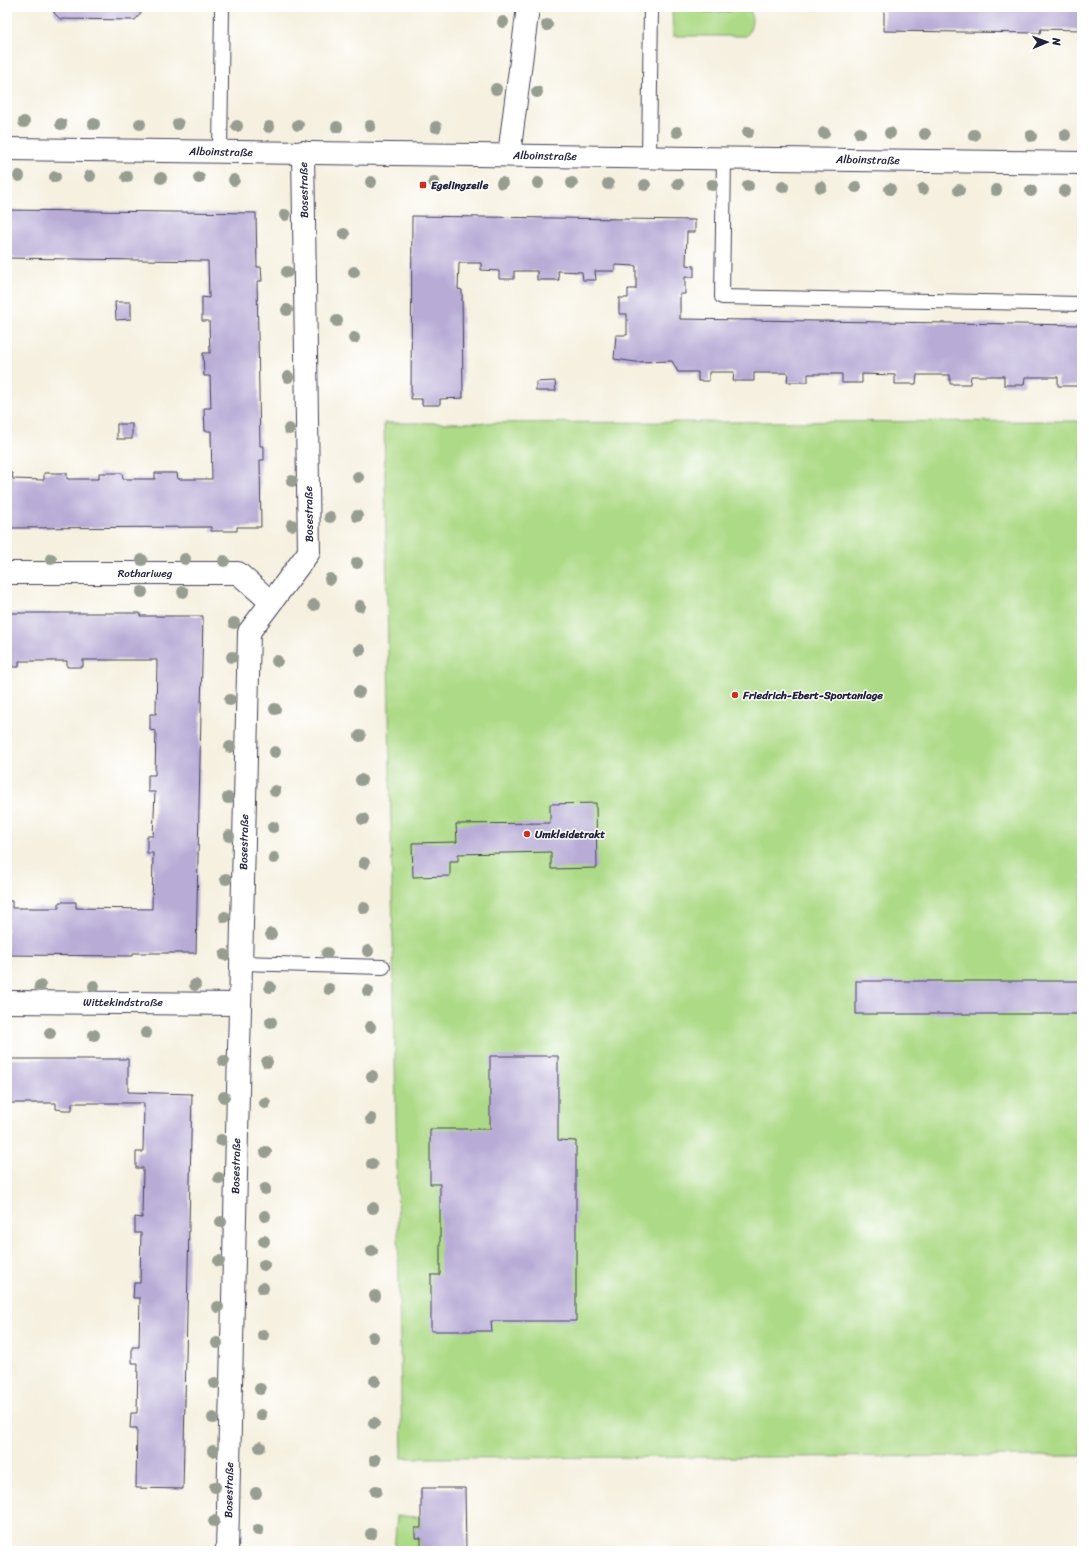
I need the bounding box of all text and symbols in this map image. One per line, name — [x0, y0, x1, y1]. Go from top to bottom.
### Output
north arrow — [1027, 22, 1067, 62]
text: N — [1047, 37, 1066, 46]
street label: Alboinstraße — [188, 142, 253, 162]
street label: Alboinstraße — [512, 146, 577, 166]
street label: Alboinstraße — [835, 150, 900, 170]
street label: Bosestraße — [294, 161, 314, 218]
place label: Egelingzeile — [431, 176, 489, 195]
marker: Egelingzeile — [418, 180, 428, 190]
street label: Bosestraße — [299, 485, 319, 542]
street label: Rothariweg — [118, 564, 173, 583]
place label: Friedrich-Ebert-Sportanlage — [742, 686, 883, 705]
marker: Friedrich-Ebert-Sportanlage — [730, 690, 740, 700]
street label: Bosestraße — [234, 813, 254, 870]
place label: Umkleidetrakt — [535, 825, 605, 844]
marker: Umkleidetrakt — [522, 829, 532, 839]
street label: Wittekindstraße — [83, 993, 163, 1012]
street label: Bosestraße — [226, 1137, 246, 1194]
street label: Bosestraße — [219, 1461, 239, 1518]

